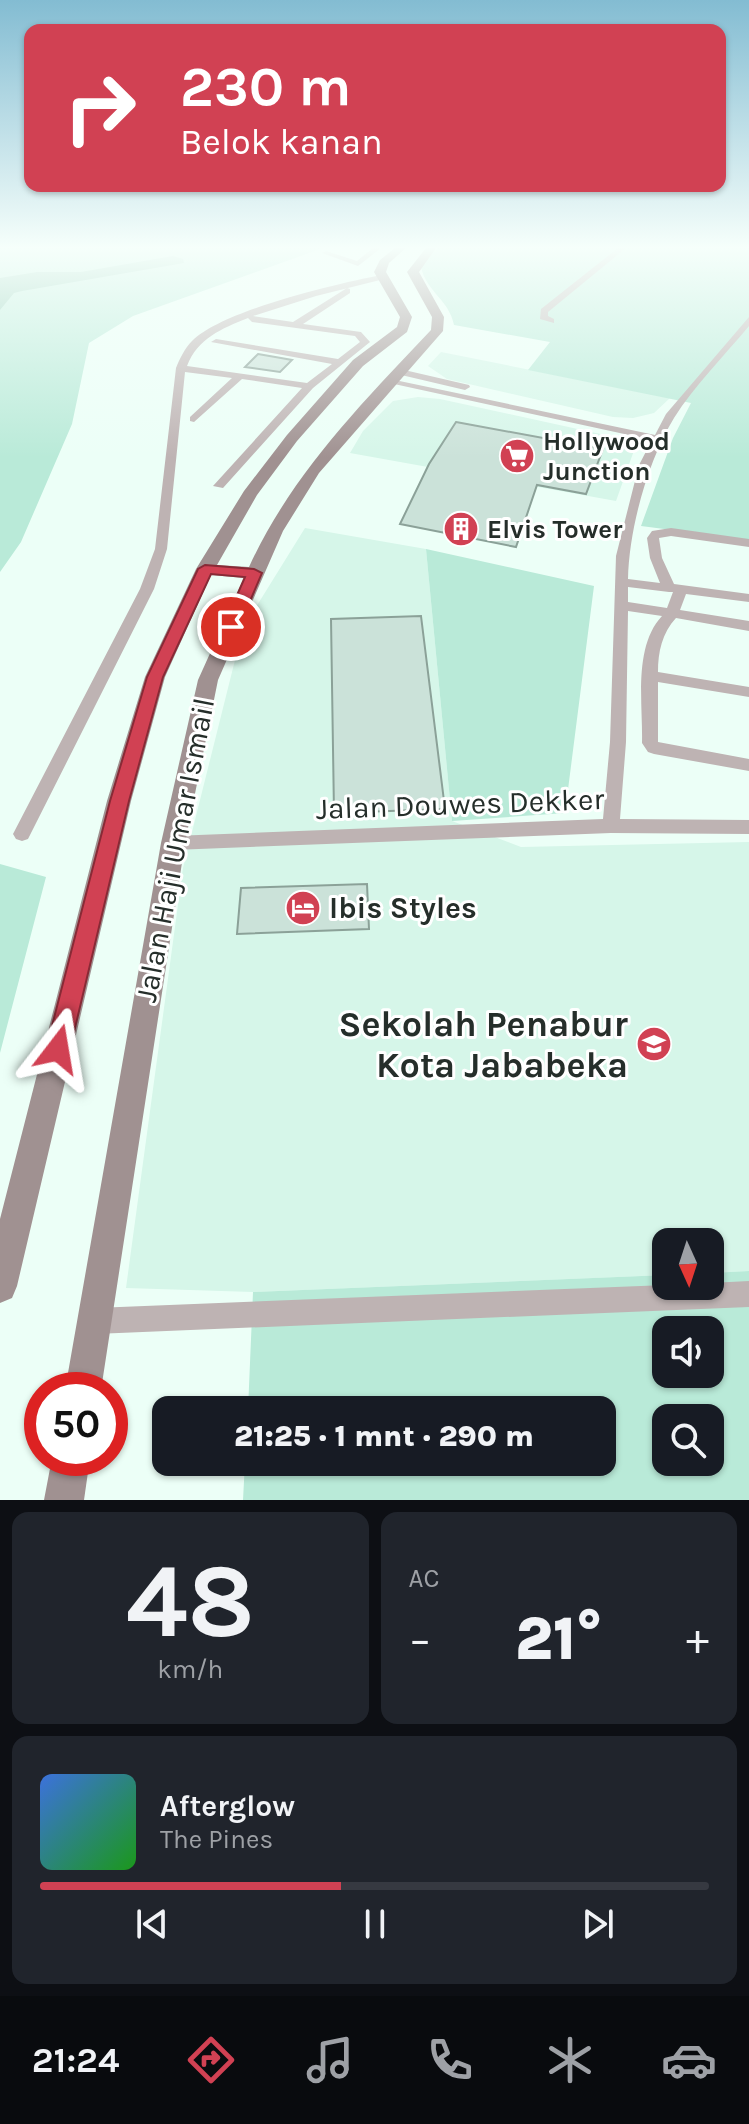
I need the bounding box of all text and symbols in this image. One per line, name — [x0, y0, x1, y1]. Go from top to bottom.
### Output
text: 230 m — [180, 54, 351, 119]
icon: right — [48, 56, 152, 160]
text: Belok kanan — [180, 121, 383, 163]
place label: Hollywood Junction — [543, 426, 670, 487]
supermarket icon: Hollywood Junction — [498, 437, 536, 475]
building icon: Elvis Tower — [442, 510, 480, 548]
place label: Elvis Tower — [487, 514, 623, 545]
pin — [197, 593, 265, 661]
icon: arrive — [209, 605, 253, 649]
street label: Jalan Haji Umar Ismail — [128, 695, 222, 1005]
street label: Jalan Douwes Dekker — [315, 781, 605, 827]
hotel icon: Ibis Styles — [284, 889, 322, 927]
place label: Ibis Styles — [329, 890, 477, 926]
place label: Sekolah Penabur Kota Jababeka — [338, 1003, 628, 1086]
position arrow — [16, 1007, 100, 1091]
school or university icon: Sekolah Penabur Kota Jababeka — [635, 1025, 673, 1063]
north arrow — [652, 1228, 724, 1300]
map controls — [652, 1228, 724, 1476]
button: sound — [652, 1316, 724, 1388]
speed limit sign: 50 — [24, 1372, 128, 1476]
button: search — [652, 1404, 724, 1476]
text: 21:25 · 1 mnt · 290 m — [234, 1418, 534, 1454]
text: 48 — [126, 1541, 255, 1662]
text: AC — [409, 1563, 439, 1594]
text: 21° — [515, 1604, 602, 1674]
text: − — [409, 1614, 432, 1665]
text: + — [686, 1614, 709, 1665]
text: km/h — [157, 1654, 223, 1685]
text: Afterglow — [160, 1788, 295, 1824]
text: The Pines — [160, 1824, 273, 1855]
icon: previous — [130, 1902, 174, 1946]
icon: pause — [353, 1902, 397, 1946]
icon: next — [576, 1902, 620, 1946]
icon: directions — [183, 2032, 239, 2088]
icon: music — [302, 2032, 358, 2088]
icon: phone — [422, 2032, 478, 2088]
icon: climate — [542, 2032, 598, 2088]
icon: car — [661, 2032, 717, 2088]
text: 21:24 — [32, 2039, 119, 2081]

